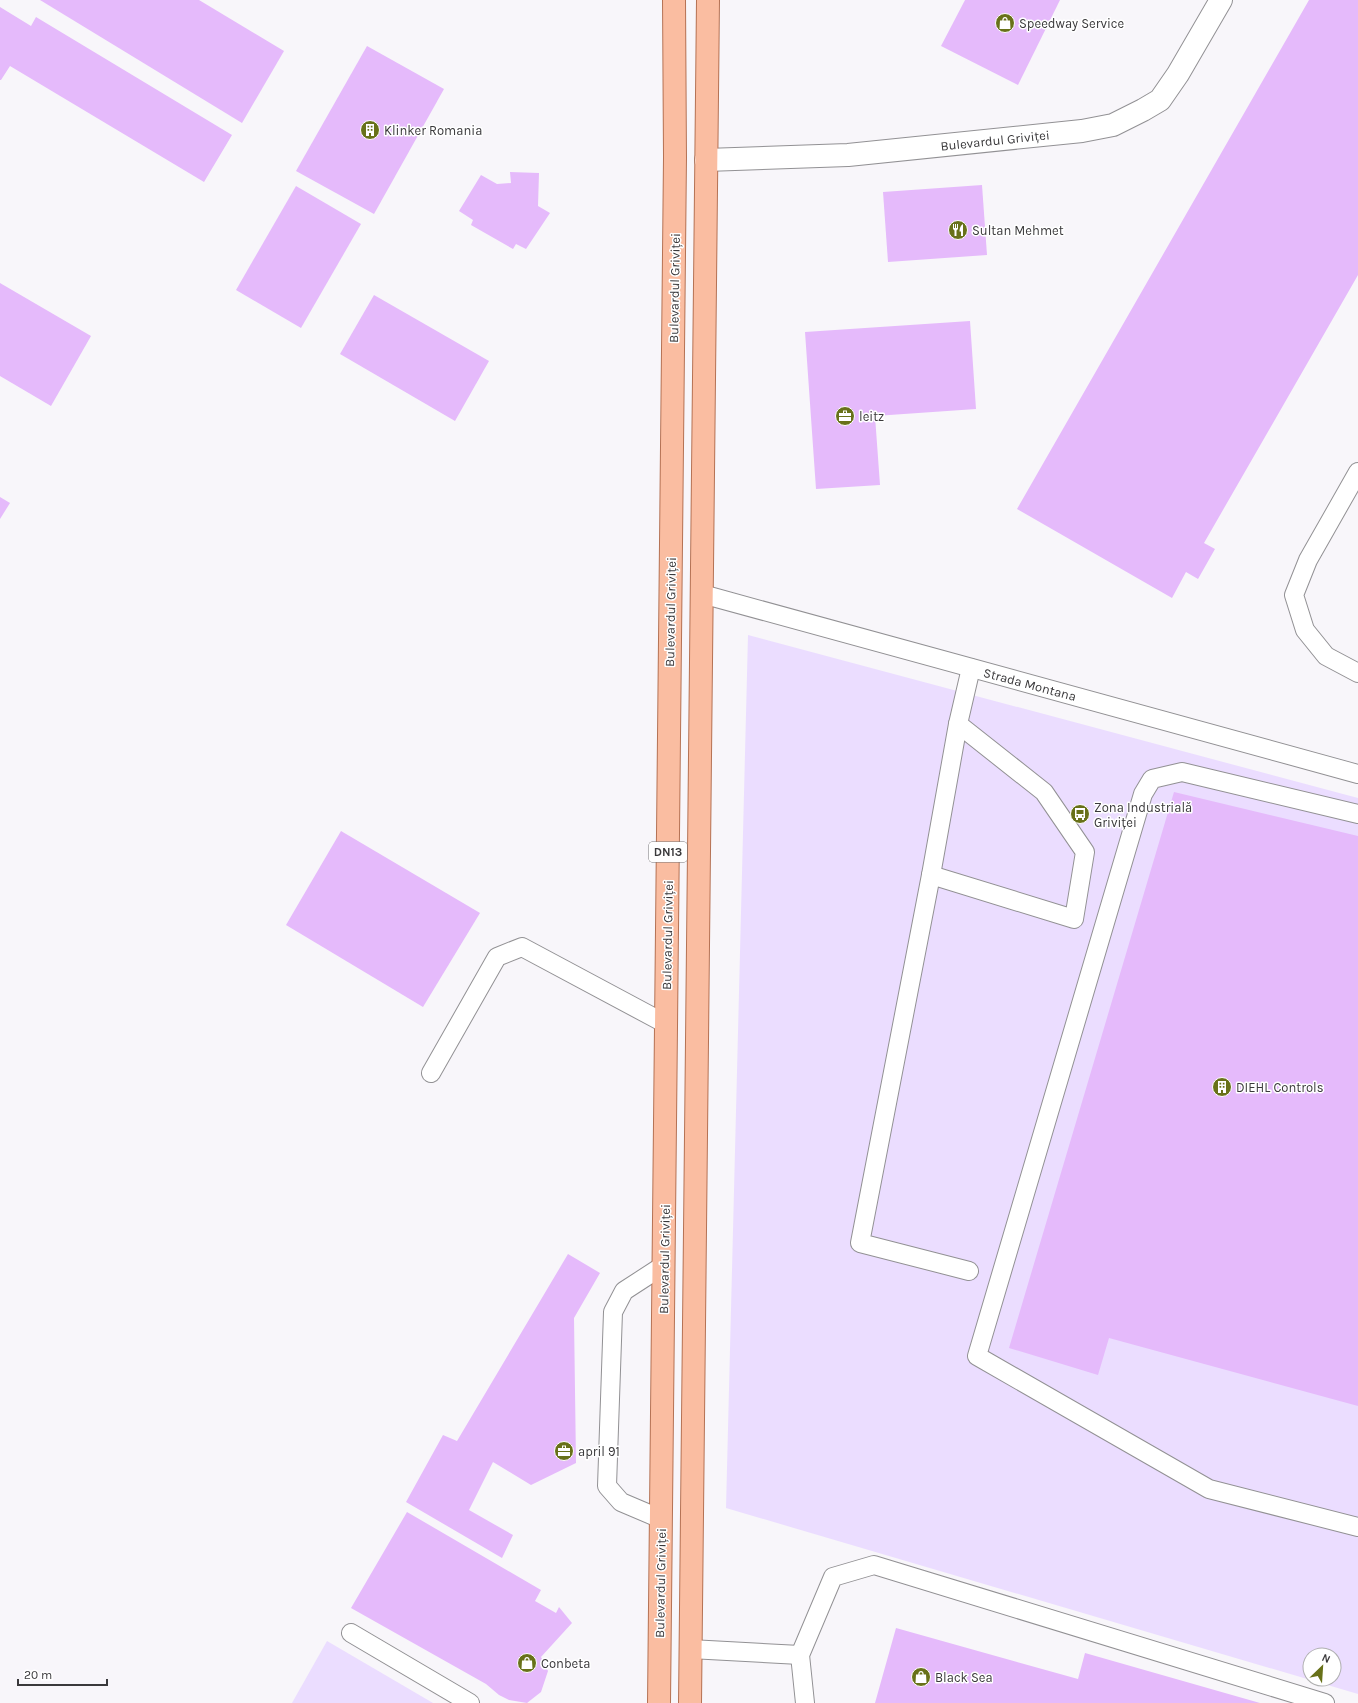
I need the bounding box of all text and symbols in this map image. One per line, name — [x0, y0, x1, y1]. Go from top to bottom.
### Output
shop icon: Speedway Service — [994, 12, 1016, 34]
place label: Speedway Service — [1019, 16, 1125, 31]
building icon: Klinker Romania — [359, 119, 381, 141]
place label: Klinker Romania — [384, 123, 482, 138]
street label: Bulevardul Griviței — [940, 127, 1050, 154]
restaurant icon: Sultan Mehmet — [947, 219, 969, 241]
place label: Sultan Mehmet — [972, 223, 1064, 238]
street label: Bulevardul Griviței — [666, 233, 683, 343]
office icon: leitz — [834, 405, 856, 427]
place label: leitz — [859, 409, 884, 424]
street label: Bulevardul Griviței — [662, 557, 679, 667]
street label: Strada Montana — [982, 665, 1078, 704]
place label: Zona Industrială Griviței — [1094, 800, 1192, 830]
bus stop icon: Zona Industrială Griviței — [1069, 803, 1091, 825]
road number: DN13 — [649, 842, 687, 862]
street label: Bulevardul Griviței — [659, 880, 676, 990]
building icon: DIEHL Controls — [1211, 1076, 1233, 1098]
place label: DIEHL Controls — [1236, 1080, 1324, 1095]
street label: Bulevardul Griviței — [656, 1204, 673, 1314]
office icon: april 91 — [553, 1440, 575, 1462]
place label: april 91 — [578, 1444, 620, 1459]
street label: Bulevardul Griviței — [652, 1528, 669, 1638]
north arrow — [1302, 1647, 1342, 1687]
text: N — [1320, 1651, 1332, 1666]
shop icon: Conbeta — [516, 1652, 538, 1674]
place label: Conbeta — [541, 1656, 590, 1671]
scale bar — [18, 1661, 107, 1687]
shop icon: Black Sea — [910, 1666, 932, 1688]
text: 20 m — [24, 1668, 52, 1682]
place label: Black Sea — [935, 1670, 993, 1685]

